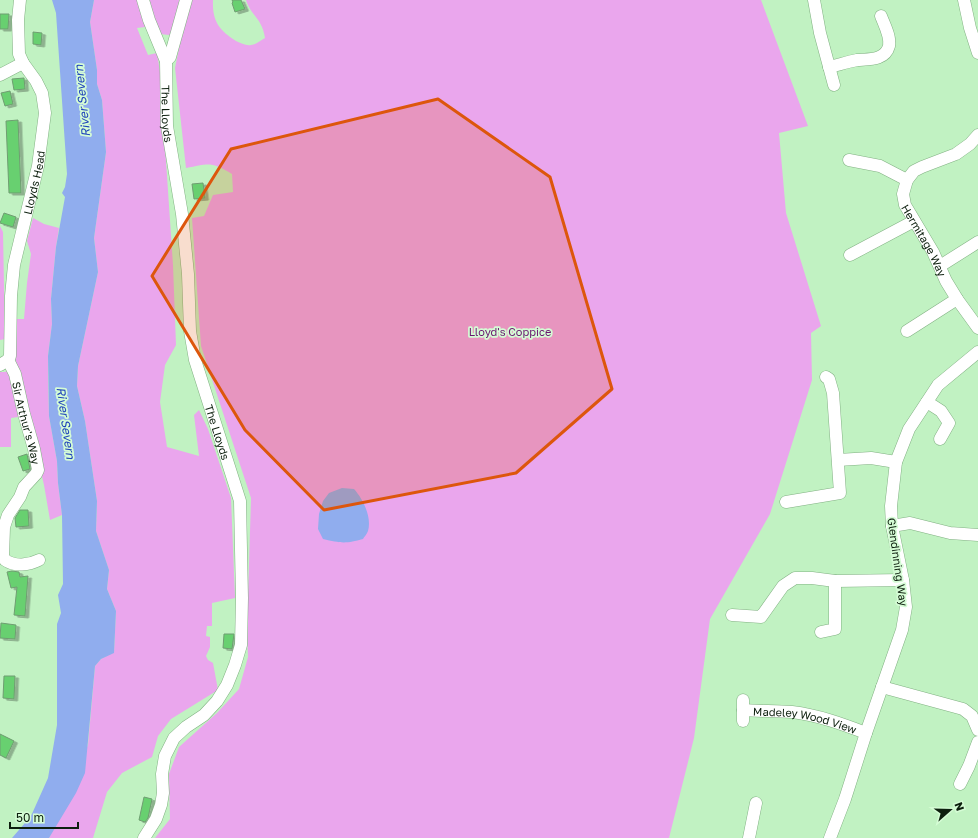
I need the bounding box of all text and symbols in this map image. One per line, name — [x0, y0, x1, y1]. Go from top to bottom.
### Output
water label: River Severn — [71, 64, 93, 138]
street label: The Lloyds — [160, 85, 176, 143]
street label: Lloyds Head — [20, 150, 46, 216]
street label: Hermitage Way — [899, 202, 950, 278]
park label: Lloyd's Coppice — [469, 325, 551, 338]
street label: Sir Arthur's Way — [10, 380, 43, 465]
water label: River Severn — [54, 386, 79, 460]
street label: The Lloyds — [203, 403, 233, 462]
street label: Glendinning Way — [885, 517, 911, 607]
street label: Madeley Wood View — [753, 704, 859, 736]
north arrow — [930, 790, 970, 830]
text: N — [952, 800, 967, 813]
scale bar — [10, 804, 78, 830]
text: 50 m — [16, 810, 44, 825]

